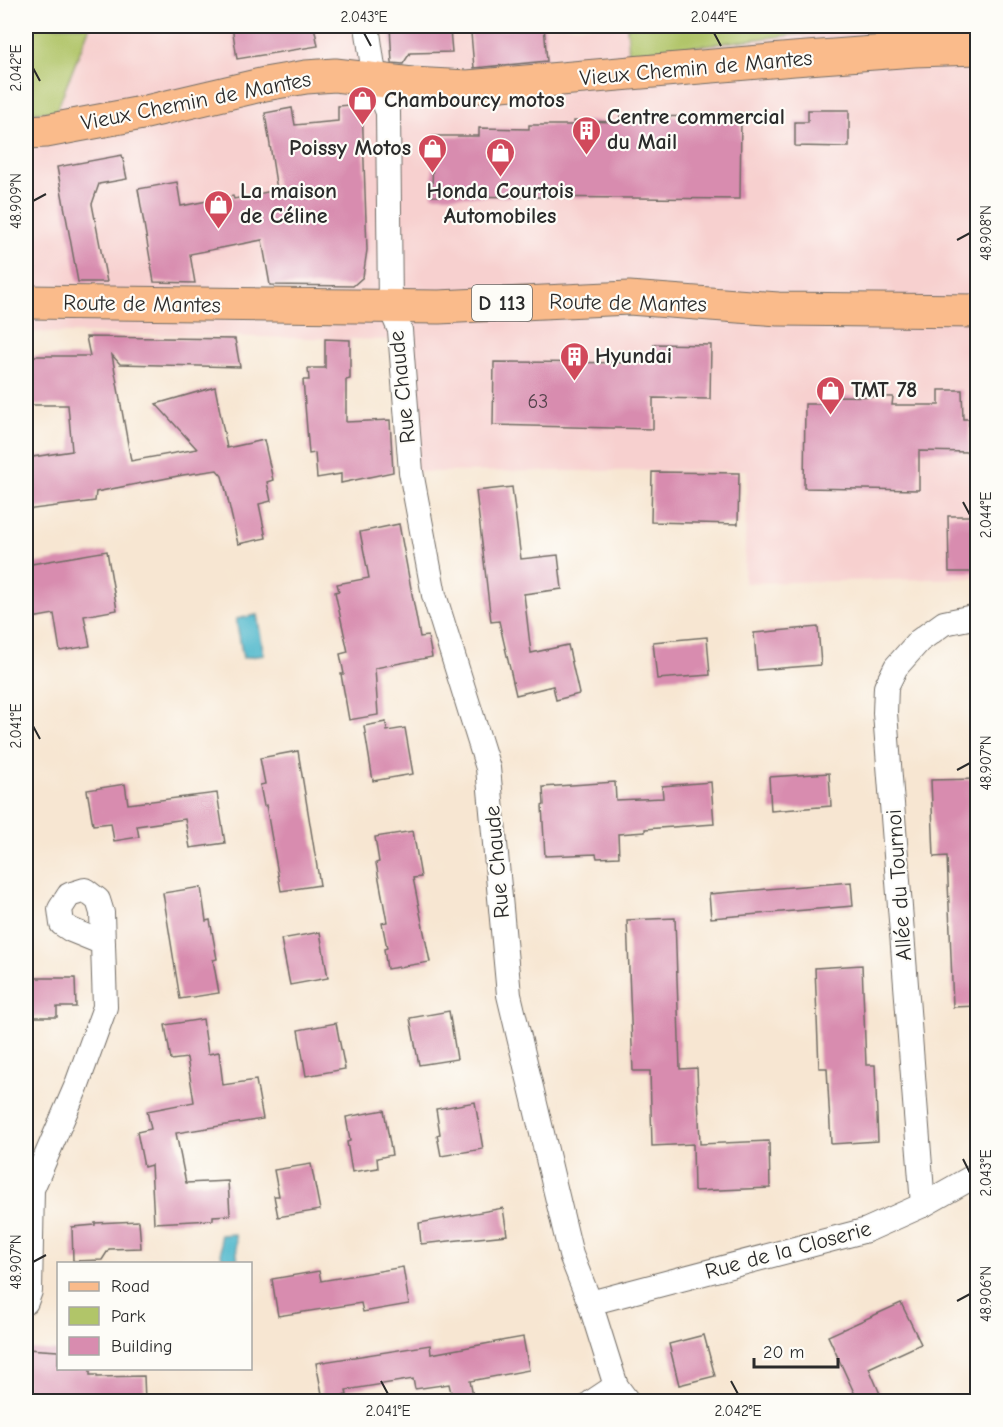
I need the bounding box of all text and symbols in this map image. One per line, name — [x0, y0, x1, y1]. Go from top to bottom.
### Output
text: 2.043°E — [341, 8, 387, 26]
text: 2.044°E — [691, 8, 737, 26]
text: 2.042°E — [7, 44, 25, 92]
street label: Vieux Chemin de Mantes — [578, 45, 814, 91]
street label: Vieux Chemin de Mantes — [79, 66, 313, 136]
shop icon: Chambourcy motos — [347, 84, 379, 126]
place label: Chambourcy motos — [384, 87, 565, 113]
place label: Centre commercial du Mail — [607, 104, 785, 155]
building icon: Centre commercial du Mail — [570, 114, 602, 156]
shop icon: Poissy Motos — [416, 132, 448, 174]
place label: Poissy Motos — [289, 135, 411, 161]
shop icon: Honda Courtois Automobiles — [484, 136, 516, 178]
text: 48.909°N — [7, 173, 25, 229]
place label: La maison de Céline — [240, 178, 337, 229]
place label: Honda Courtois Automobiles — [426, 178, 574, 229]
shop icon: La maison de Céline — [203, 188, 235, 230]
text: 48.908°N — [977, 205, 995, 261]
road number: D 113 — [472, 285, 532, 321]
street label: Route de Mantes — [549, 289, 707, 317]
street label: Route de Mantes — [63, 290, 221, 318]
street label: Rue Chaude — [383, 329, 421, 445]
building icon: Hyundai — [558, 340, 590, 382]
place label: Hyundai — [595, 343, 672, 369]
shop icon: TMT 78 — [814, 374, 846, 416]
place label: TMT 78 — [851, 377, 917, 403]
house number: 63 — [528, 390, 548, 413]
text: 2.044°E — [977, 492, 995, 538]
text: 2.041°E — [7, 703, 25, 749]
text: 48.907°N — [977, 735, 995, 791]
street label: Rue Chaude — [479, 804, 515, 920]
street label: Allée du Tournoi — [881, 808, 917, 962]
text: 2.043°E — [977, 1150, 995, 1196]
street label: Rue de la Closerie — [702, 1215, 874, 1285]
text: 48.907°N — [7, 1234, 25, 1290]
legend — [57, 1262, 252, 1370]
text: 48.906°N — [977, 1266, 995, 1322]
text: Road — [111, 1276, 150, 1297]
text: Park — [111, 1306, 146, 1327]
scale bar — [754, 1331, 838, 1369]
text: Building — [111, 1336, 173, 1357]
text: 20 m — [763, 1342, 804, 1363]
text: 2.041°E — [365, 1402, 411, 1420]
text: 2.042°E — [714, 1402, 762, 1420]

